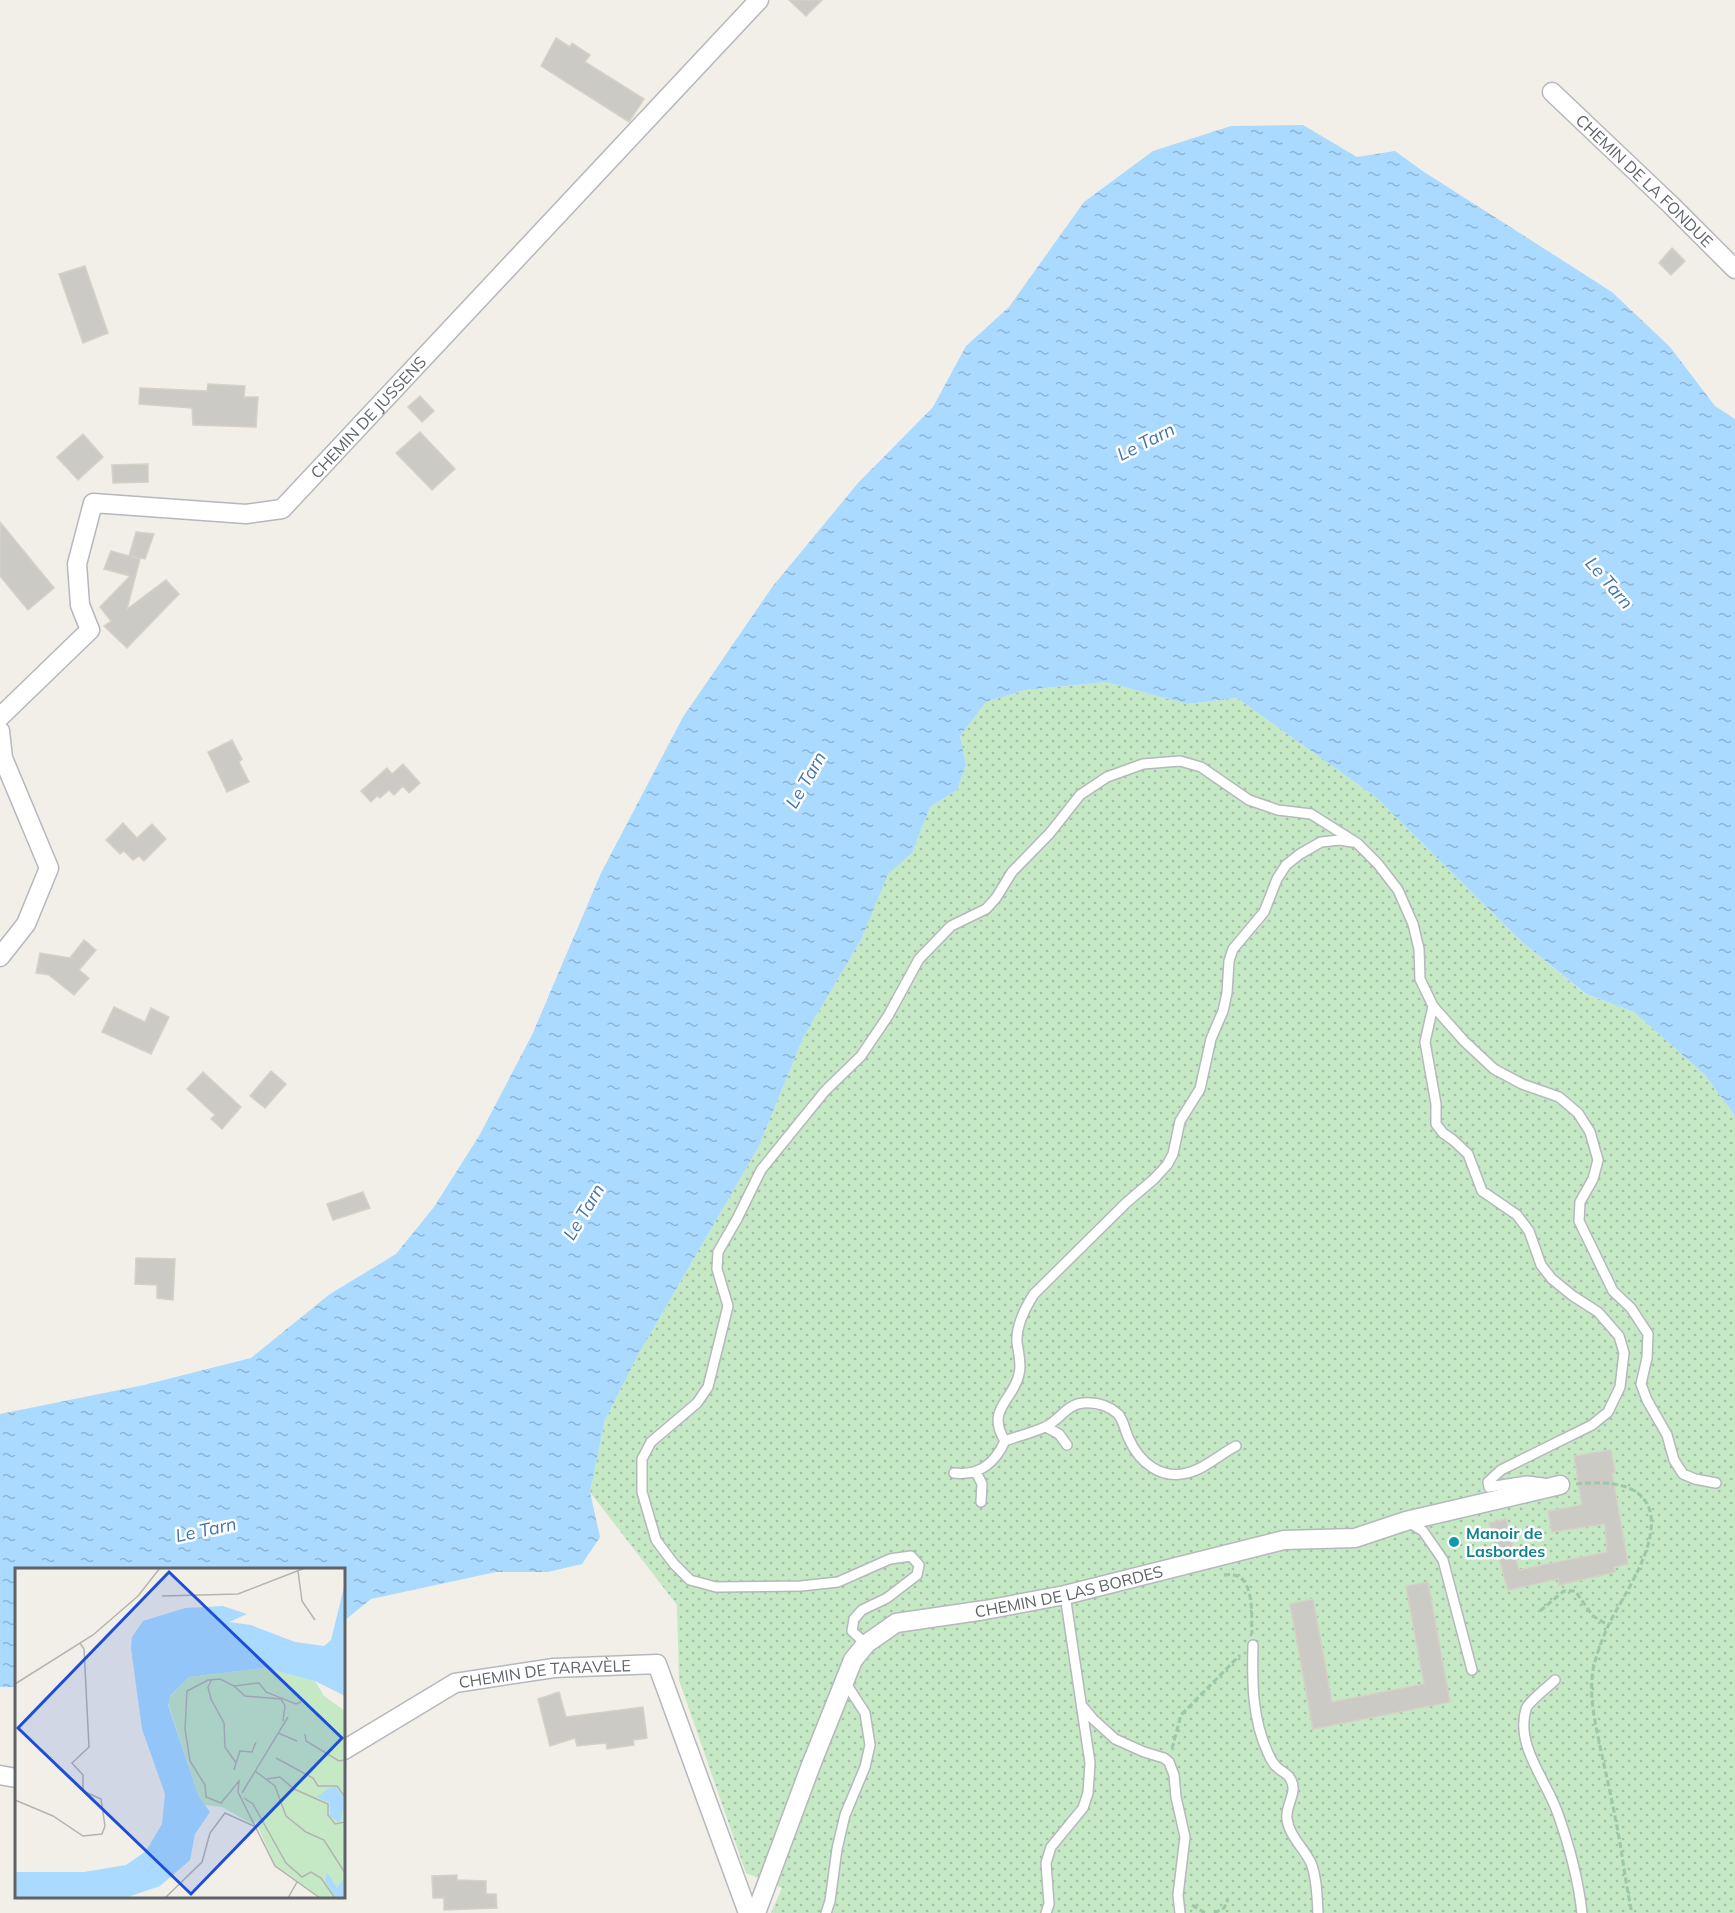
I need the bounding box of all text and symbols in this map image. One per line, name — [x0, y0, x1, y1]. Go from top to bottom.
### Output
street label: CHEMIN DE LA FONDUE — [1572, 110, 1717, 251]
street label: CHEMIN DE JUSSENS — [306, 352, 430, 482]
water label: Le Tarn — [1113, 417, 1178, 466]
water label: Le Tarn — [1580, 552, 1638, 613]
water label: Le Tarn — [780, 747, 831, 812]
water label: Le Tarn — [558, 1179, 609, 1244]
water label: Le Tarn — [173, 1512, 238, 1547]
place label: Manoir de Lasbordes — [1466, 1523, 1545, 1561]
marker: Manoir de Lasbordes — [1447, 1535, 1461, 1549]
street label: CHEMIN DE LAS BORDES — [974, 1561, 1165, 1621]
inset map — [15, 1568, 345, 1898]
street label: CHEMIN DE TARAVÈLE — [457, 1655, 631, 1692]

